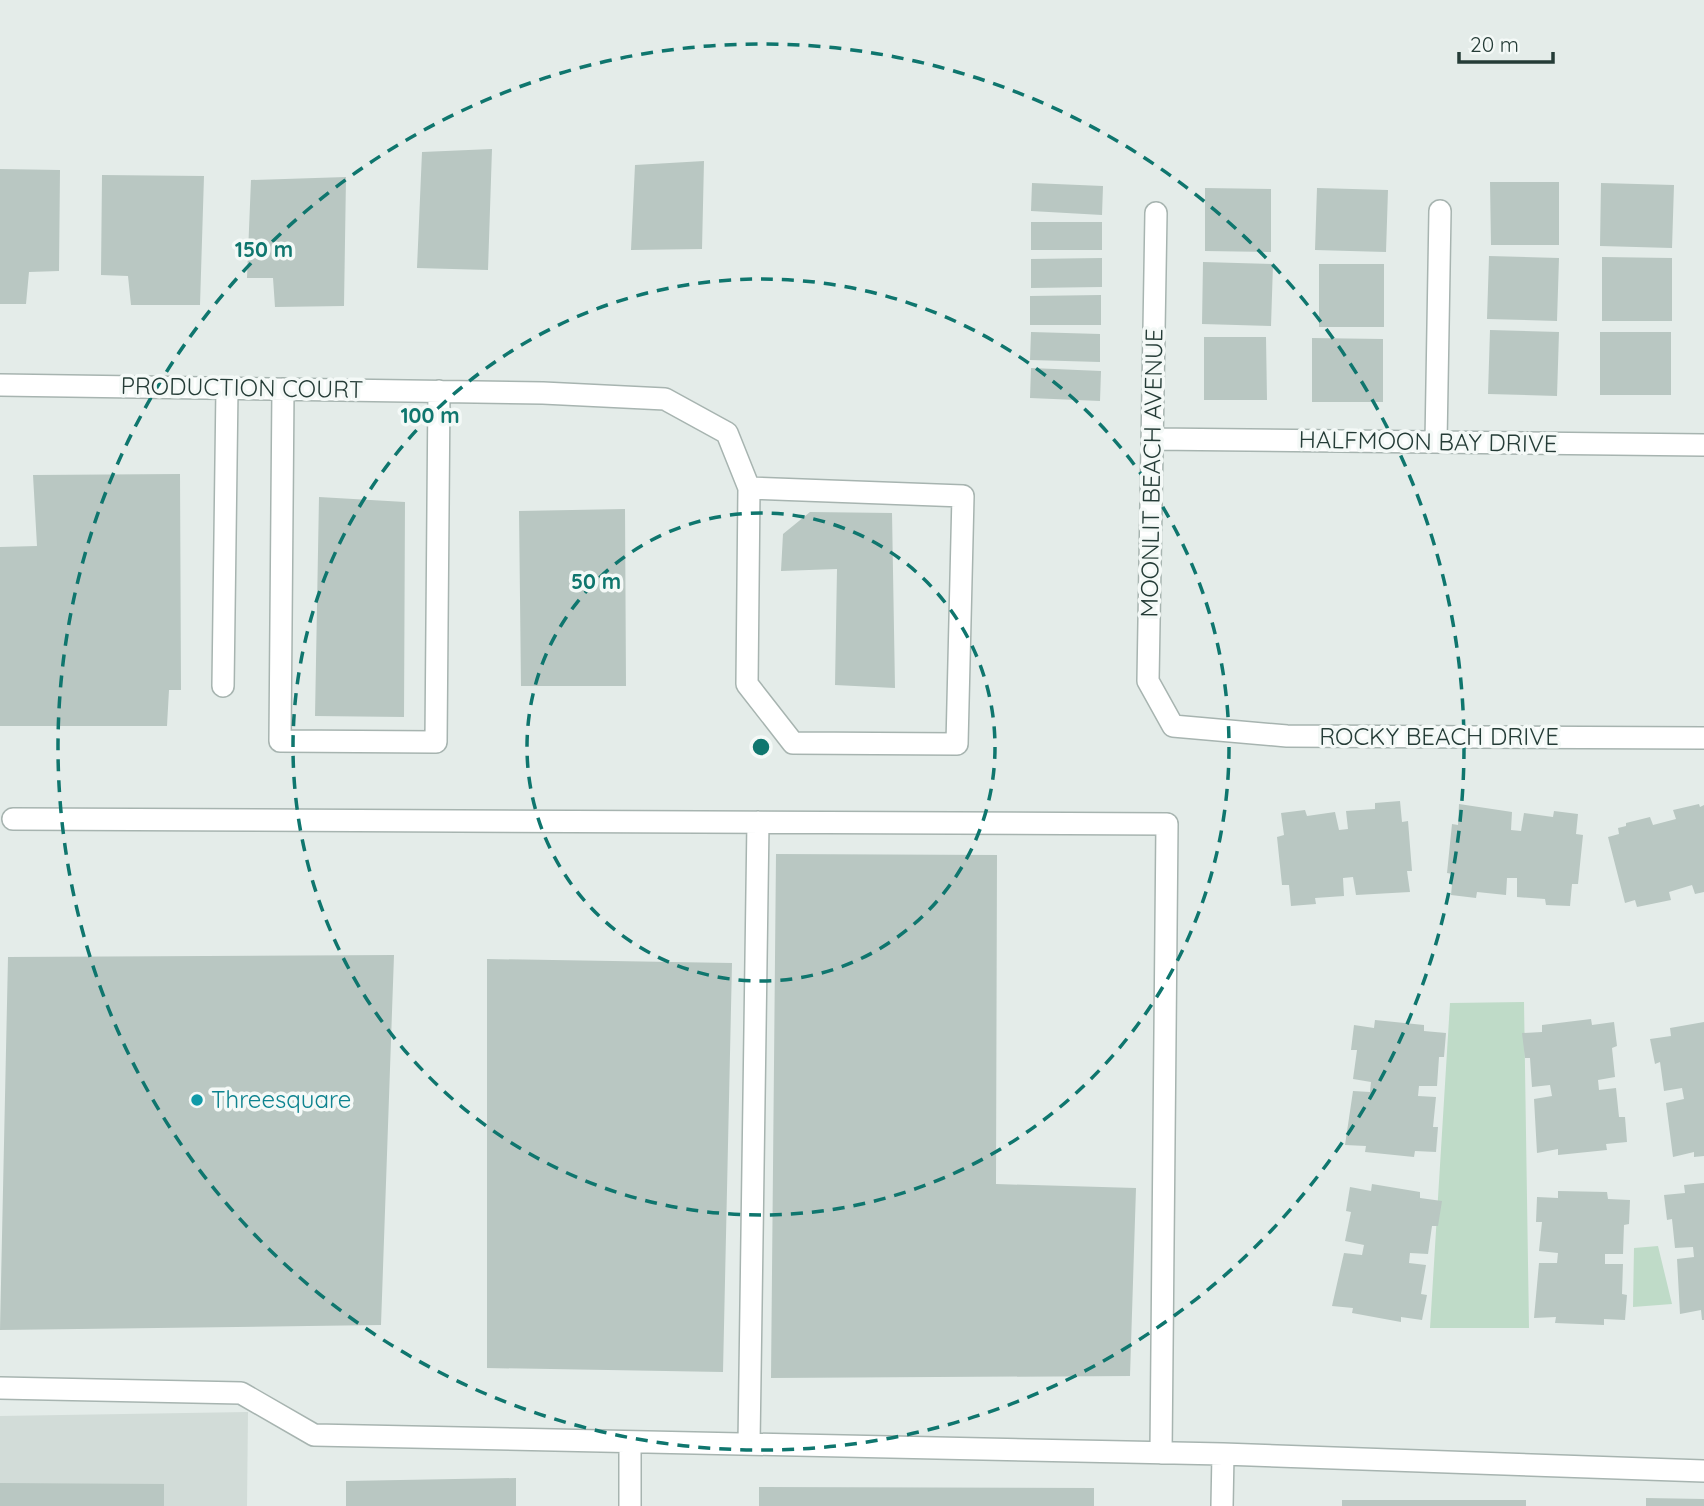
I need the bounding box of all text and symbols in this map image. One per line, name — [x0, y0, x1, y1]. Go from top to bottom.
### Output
scale bar — [1459, 21, 1554, 65]
text: 20 m — [1470, 31, 1519, 57]
text: 150 m — [235, 236, 293, 262]
street label: MOONLIT BEACH AVENUE — [1133, 328, 1169, 618]
street label: PRODUCTION COURT — [120, 370, 364, 404]
text: 100 m — [400, 402, 460, 428]
street label: HALFMOON BAY DRIVE — [1298, 424, 1558, 458]
text: 50 m — [571, 568, 621, 594]
street label: ROCKY BEACH DRIVE — [1319, 721, 1559, 751]
centre of rings — [749, 735, 773, 759]
place label: Threesquare — [211, 1084, 351, 1114]
marker: Threesquare — [189, 1092, 205, 1108]

